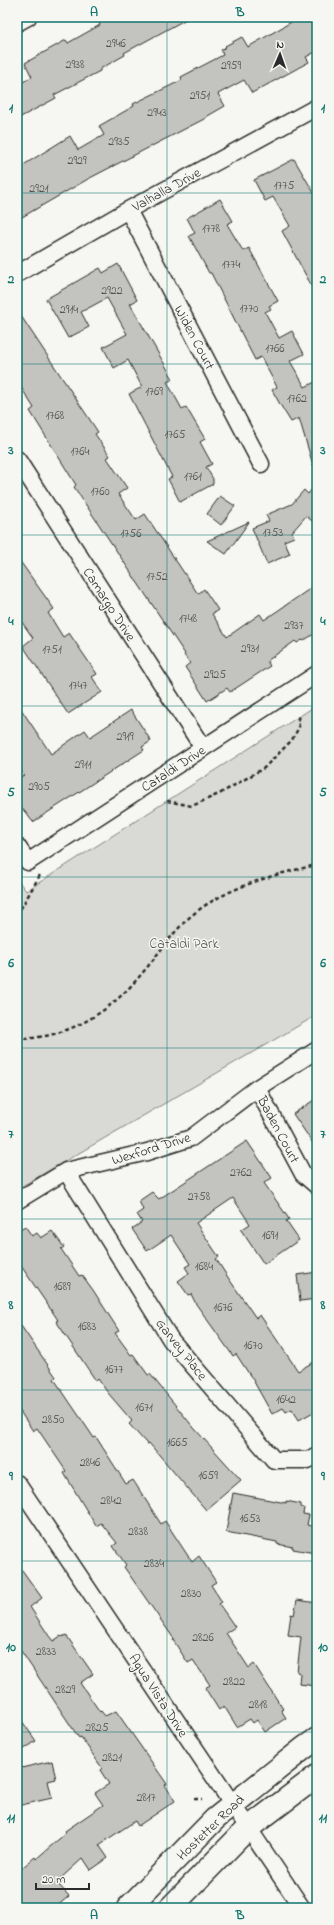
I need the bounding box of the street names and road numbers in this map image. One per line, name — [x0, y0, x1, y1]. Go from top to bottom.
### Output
street label: Valhalla Drive — [128, 162, 206, 218]
street label: Widen Court — [168, 302, 220, 374]
street label: Camargo Drive — [76, 564, 141, 647]
street label: Cataldi Drive — [137, 740, 211, 798]
street label: Baden Court — [251, 1091, 304, 1167]
street label: Wexford Drive — [110, 1127, 194, 1171]
street label: Garvey Place — [149, 1314, 212, 1387]
street label: Agua Vista Drive — [122, 1650, 193, 1743]
street label: Hostetter Road — [172, 1790, 250, 1866]

